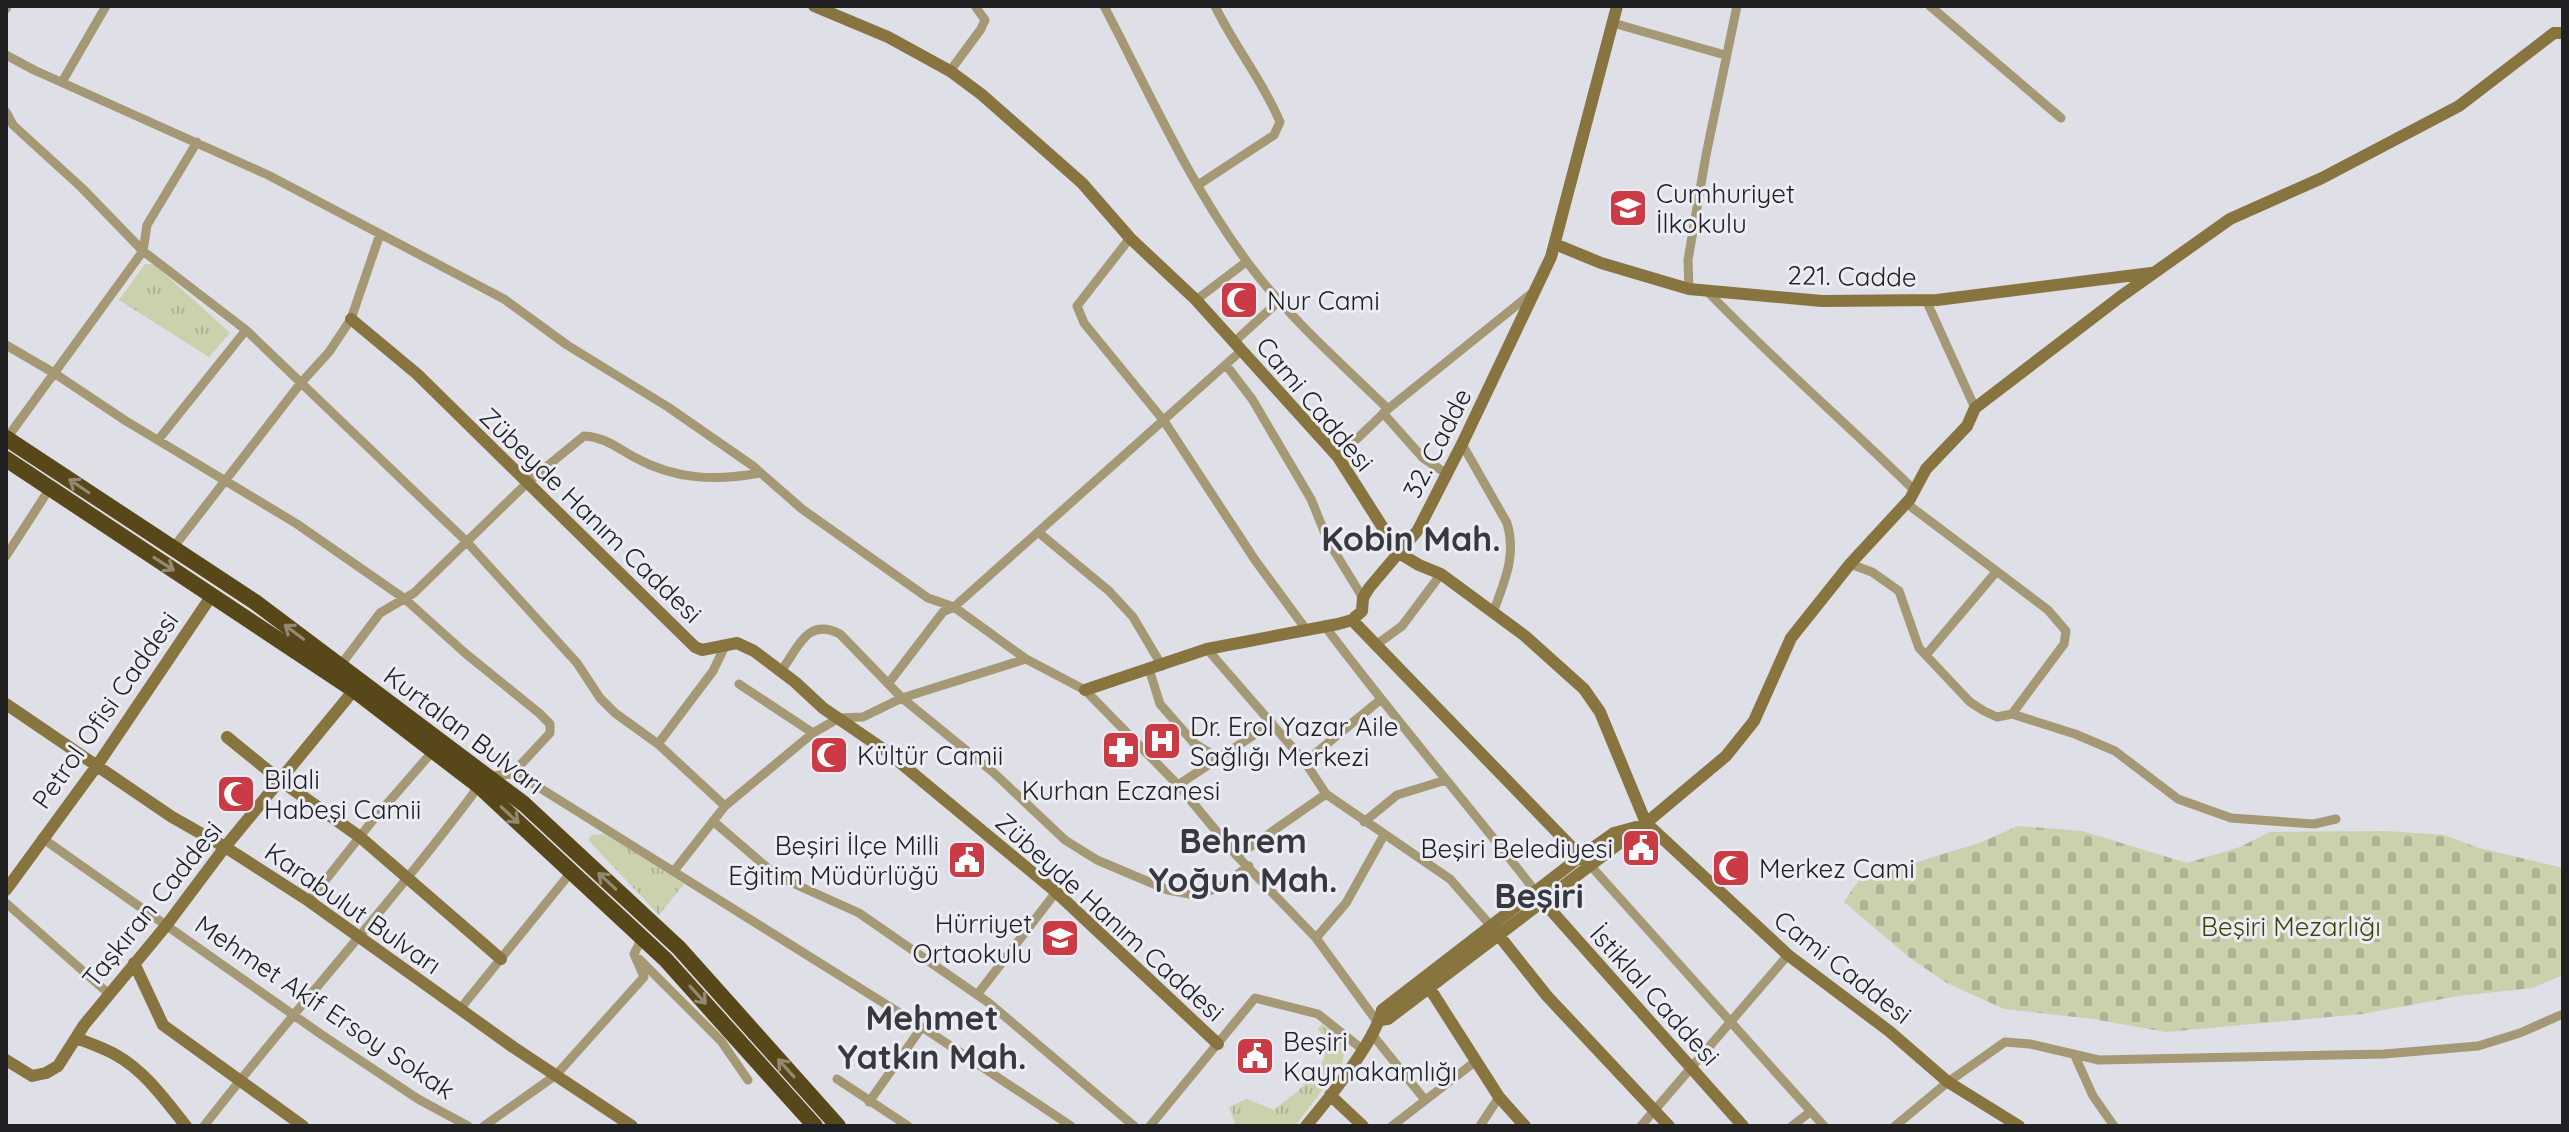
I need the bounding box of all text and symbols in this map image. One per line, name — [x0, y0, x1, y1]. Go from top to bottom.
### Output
place label: Cumhuriyet İlkokulu — [1656, 177, 1795, 240]
school or university icon: Cumhuriyet İlkokulu — [1607, 187, 1649, 229]
street label: 221. Cadde — [1787, 258, 1917, 294]
mosque icon: Nur Cami — [1218, 279, 1260, 321]
place label: Nur Cami — [1267, 284, 1380, 317]
street label: Cami Caddesi — [1249, 330, 1381, 478]
street label: 32. Cadde — [1395, 383, 1479, 503]
street label: Zübeyde Hanım Caddesi — [473, 400, 709, 630]
one-way arrow — [68, 478, 91, 494]
district label: Kobin Mah. — [1321, 517, 1501, 560]
one-way arrow — [153, 556, 175, 572]
street label: Petrol Ofisi Caddesi — [25, 605, 185, 815]
one-way arrow — [284, 623, 305, 640]
street label: Kurtalan Bulvarı — [377, 659, 551, 801]
place label: Dr. Erol Yazar Aile Sağlığı Merkezi — [1190, 710, 1398, 773]
hospital icon: Dr. Erol Yazar Aile Sağlığı Merkezi — [1141, 720, 1183, 762]
pharmacy icon: Kurhan Eczanesi — [1100, 729, 1142, 771]
mosque icon: Kültür Camii — [808, 734, 850, 776]
place label: Kültür Camii — [857, 739, 1003, 772]
place label: Bilali Habeşi Camii — [264, 763, 421, 826]
mosque icon: Bilali Habeşi Camii — [215, 773, 257, 815]
place label: Kurhan Eczanesi — [1022, 774, 1220, 807]
one-way arrow — [500, 806, 520, 825]
street label: Zübeyde Hanım Caddesi — [989, 806, 1231, 1028]
street label: Taşkıran Caddesi — [75, 814, 229, 994]
district label: Behrem Yoğun Mah. — [1148, 819, 1338, 901]
public building icon: Beşiri Belediyesi — [1620, 827, 1662, 869]
place label: Beşiri İlçe Milli Eğitim Müdürlüğü — [728, 829, 939, 892]
place label: Beşiri Belediyesi — [1421, 832, 1613, 865]
street label: Karabulut Bulvarı — [258, 835, 448, 981]
public building icon: Beşiri İlçe Milli Eğitim Müdürlüğü — [946, 839, 988, 881]
mosque icon: Merkez Cami — [1710, 847, 1752, 889]
place label: Merkez Cami — [1759, 852, 1915, 885]
one-way arrow — [597, 872, 617, 890]
district label: Beşiri — [1494, 874, 1584, 917]
street label: Cami Caddesi — [1768, 903, 1918, 1031]
place label: Hürriyet Ortaokulu — [913, 907, 1032, 970]
street label: Mehmet Akif Ersoy Sokak — [189, 908, 461, 1106]
park label: Beşiri Mezarlığı — [2201, 910, 2381, 943]
school or university icon: Hürriyet Ortaokulu — [1039, 917, 1081, 959]
street label: İstiklal Caddesi — [1583, 918, 1727, 1072]
one-way arrow — [688, 985, 706, 1005]
district label: Mehmet Yatkın Mah. — [837, 996, 1027, 1078]
place label: Beşiri Kaymakamlığı — [1283, 1025, 1457, 1088]
public building icon: Beşiri Kaymakamlığı — [1234, 1035, 1276, 1077]
one-way arrow — [778, 1058, 796, 1078]

